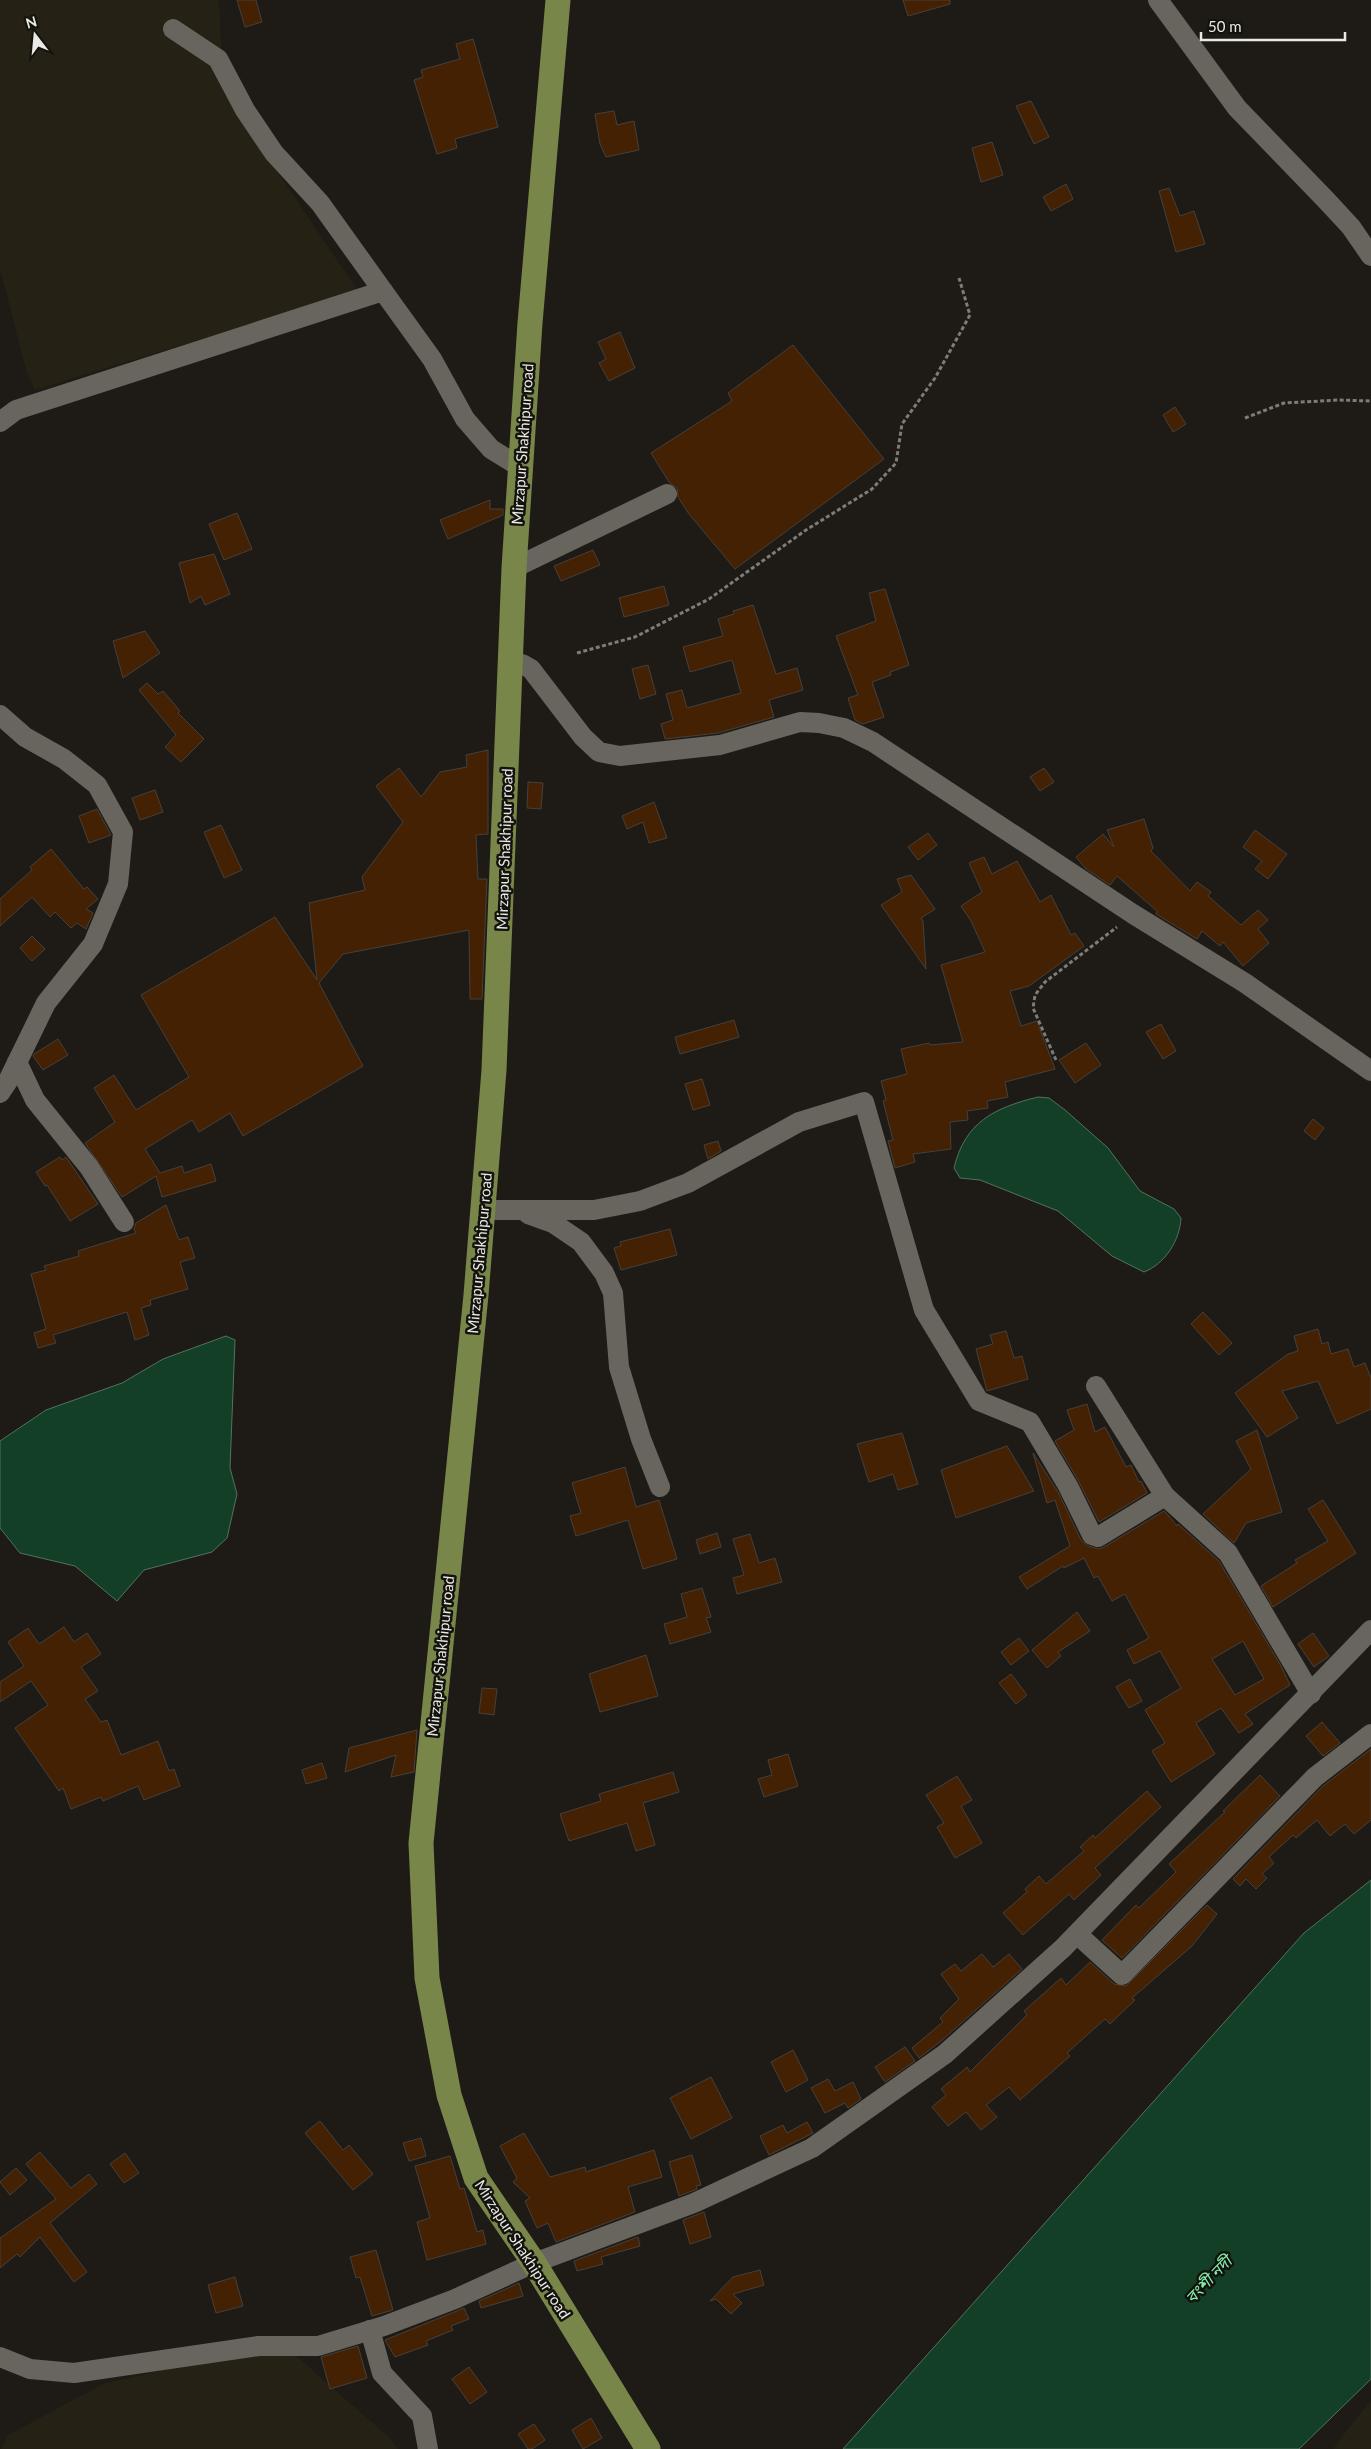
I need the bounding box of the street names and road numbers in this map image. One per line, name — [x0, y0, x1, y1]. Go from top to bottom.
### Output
street label: Mirzapur Shakhipur road — [507, 363, 537, 525]
street label: Mirzapur Shakhipur road — [492, 768, 516, 930]
street label: Mirzapur Shakhipur road — [463, 1172, 495, 1334]
street label: Mirzapur Shakhipur road — [423, 1575, 457, 1737]
street label: Mirzapur Shakhipur road — [471, 2176, 575, 2322]

